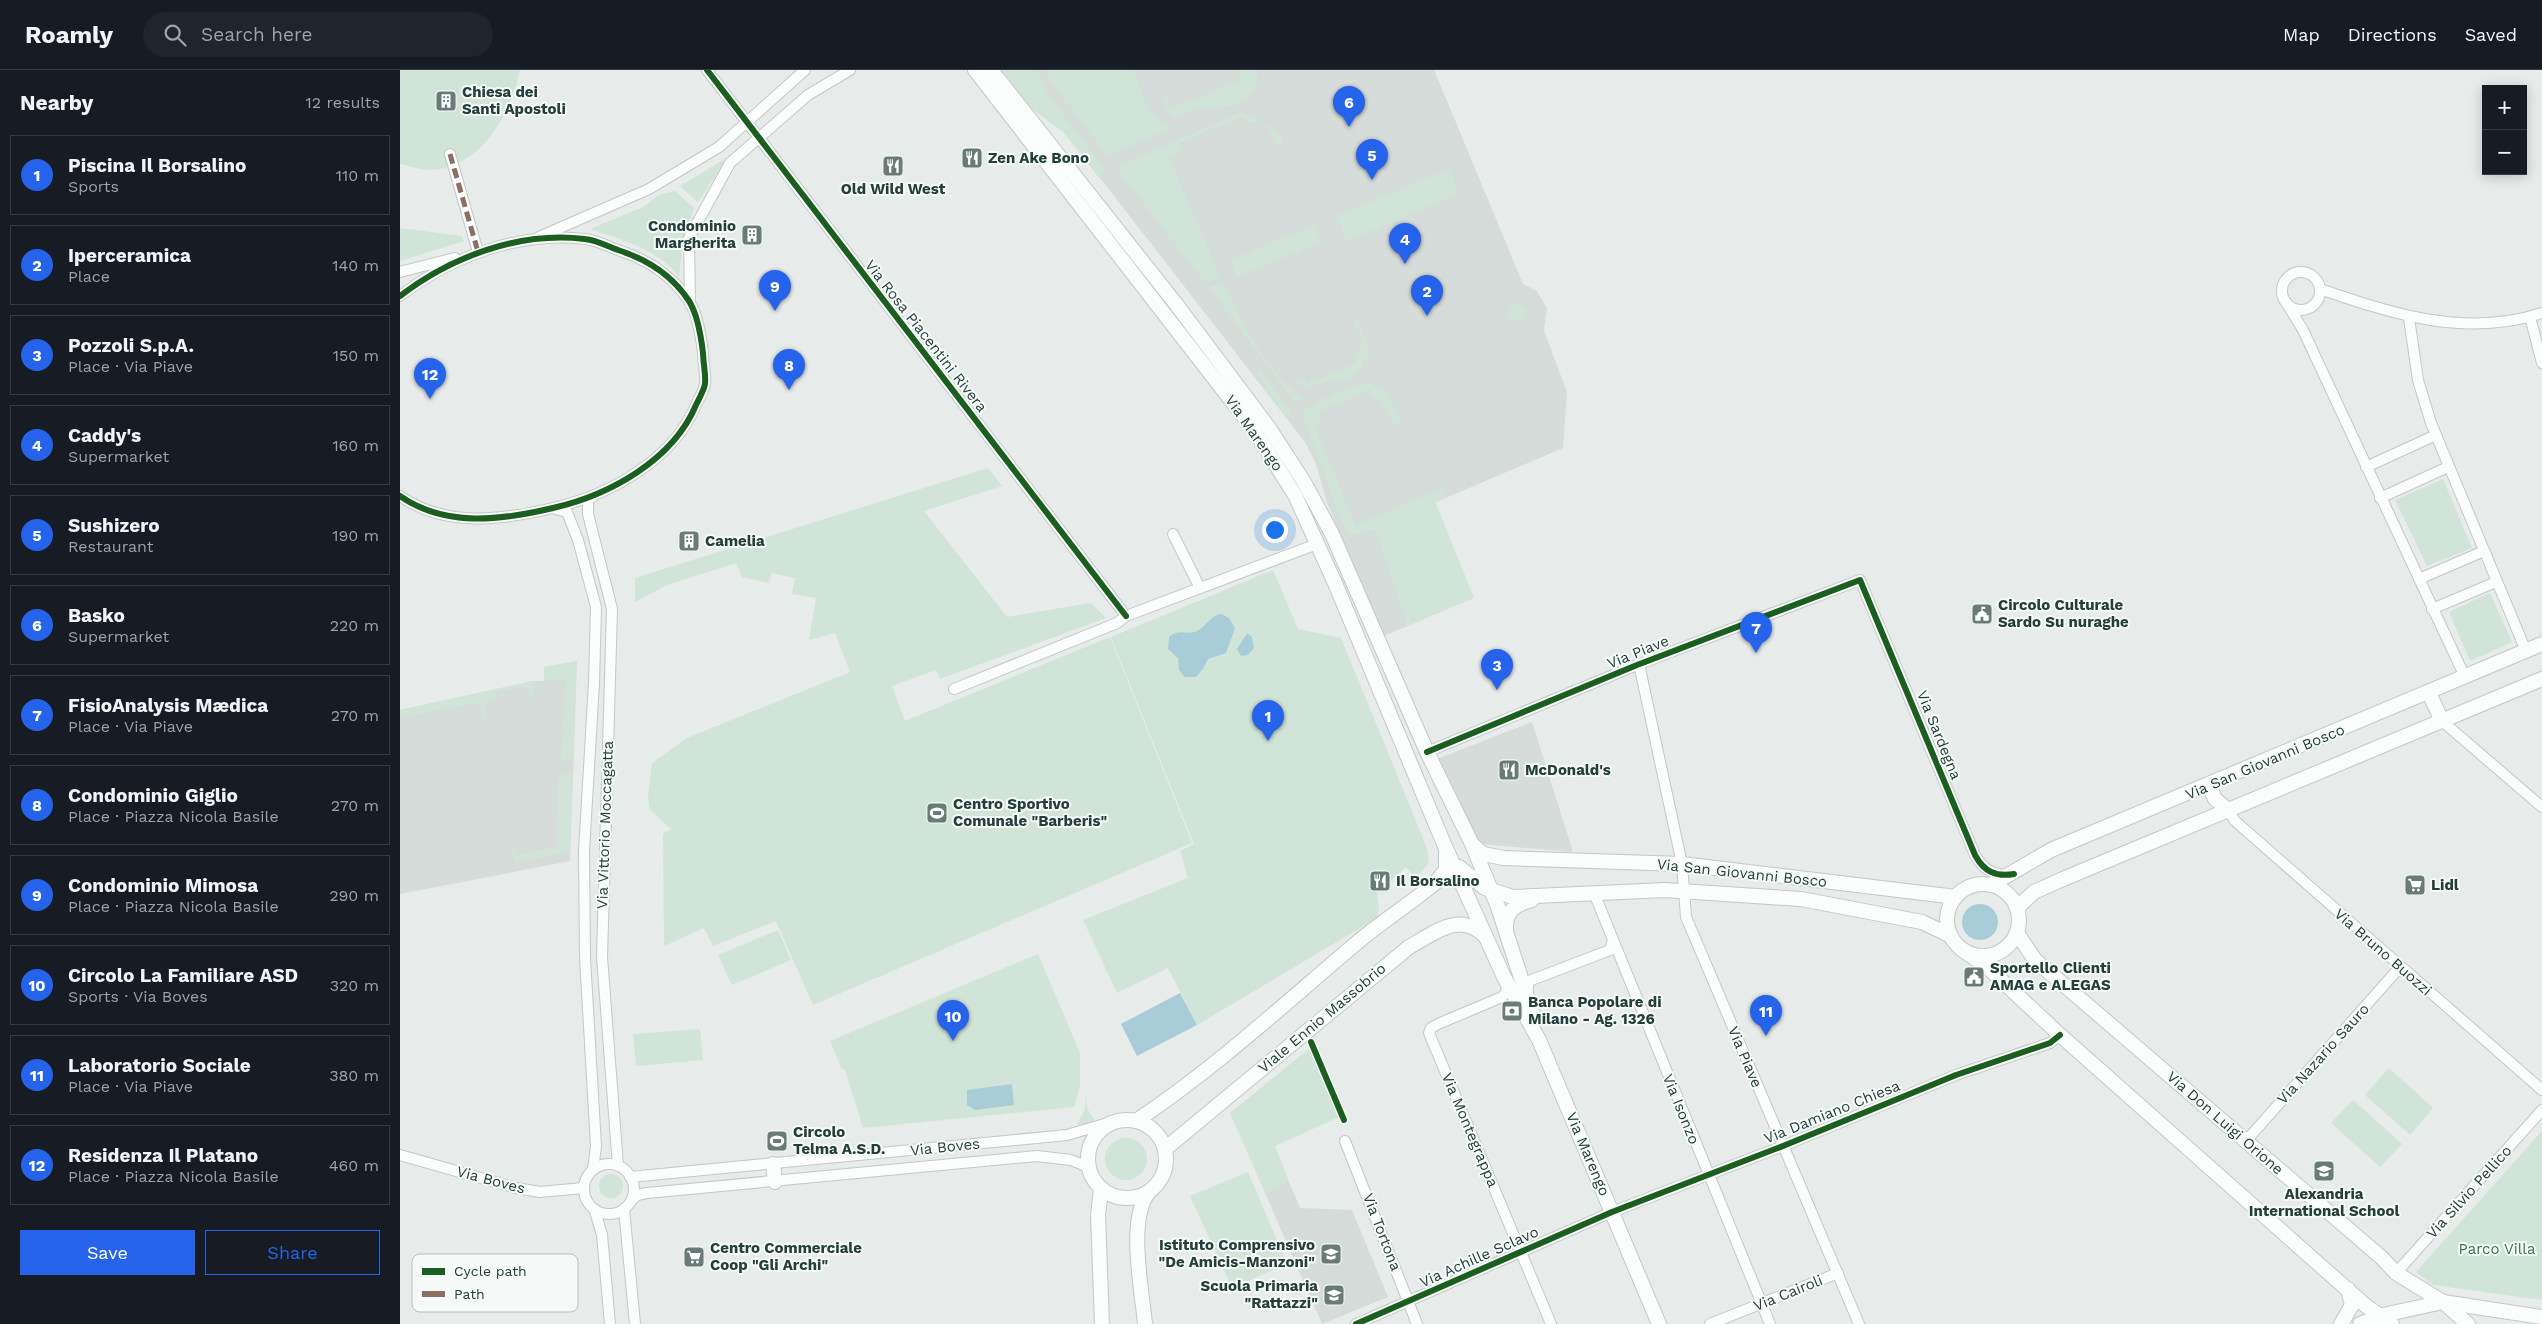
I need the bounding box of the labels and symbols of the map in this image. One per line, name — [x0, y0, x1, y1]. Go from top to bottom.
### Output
place label: Chiesa dei Santi Apostoli — [462, 83, 566, 118]
pin: 6 — [1333, 86, 1365, 127]
building icon: Chiesa dei Santi Apostoli — [434, 89, 458, 113]
pin: 5 — [1356, 139, 1388, 180]
restaurant icon: Zen Ake Bono — [960, 146, 984, 170]
place label: Zen Ake Bono — [988, 149, 1089, 167]
restaurant icon: Old Wild West — [881, 154, 905, 178]
place label: Old Wild West — [841, 180, 946, 198]
place label: Condominio Margherita — [648, 217, 736, 252]
building icon: Condominio Margherita — [740, 223, 764, 247]
pin: 4 — [1389, 223, 1421, 264]
street label: Via Rosa Piacentini Rivera — [861, 256, 991, 416]
pin: 9 — [759, 270, 791, 311]
pin: 2 — [1411, 275, 1443, 316]
pin: 8 — [773, 349, 805, 390]
pin: 12 — [414, 358, 446, 399]
street label: Via Marengo — [1221, 391, 1287, 475]
your location — [1262, 517, 1288, 543]
building icon: Camelia — [677, 529, 701, 553]
place label: Camelia — [705, 532, 765, 550]
place label: Circolo Culturale Sardo Su nuraghe — [1998, 596, 2129, 631]
public building icon: Circolo Culturale Sardo Su nuraghe — [1970, 602, 1994, 626]
pin: 7 — [1740, 612, 1772, 653]
street label: Via Piave — [1605, 632, 1671, 672]
pin: 3 — [1481, 649, 1513, 690]
street label: Via Sardegna — [1913, 688, 1965, 783]
pin: 1 — [1252, 700, 1284, 741]
street label: Via San Giovanni Bosco — [2183, 720, 2347, 804]
street label: Via Vittorio Moccagatta — [593, 740, 617, 909]
restaurant icon: McDonald's — [1497, 758, 1521, 782]
place label: McDonald's — [1525, 761, 1611, 779]
place label: Centro Sportivo Comunale "Barberis" — [953, 795, 1107, 830]
sports icon: Centro Sportivo Comunale "Barberis" — [925, 801, 949, 825]
street label: Via San Giovanni Bosco — [1656, 855, 1828, 891]
restaurant icon: Il Borsalino — [1368, 869, 1392, 893]
place label: Il Borsalino — [1396, 872, 1480, 890]
supermarket icon: Lidl — [2403, 873, 2427, 897]
place label: Lidl — [2431, 876, 2459, 894]
street label: Via Bruno Buozzi — [2330, 905, 2436, 999]
street label: Viale Ennio Massobrio — [1254, 959, 1390, 1077]
place label: Sportello Clienti AMAG e ALEGAS — [1990, 959, 2111, 994]
public building icon: Sportello Clienti AMAG e ALEGAS — [1962, 965, 1986, 989]
place label: Banca Popolare di Milano - Ag. 1326 — [1528, 993, 1662, 1028]
pin: 11 — [1750, 995, 1782, 1036]
bank icon: Banca Popolare di Milano - Ag. 1326 — [1500, 999, 1524, 1023]
pin: 10 — [937, 1000, 969, 1041]
street label: Via Nazario Sauro — [2273, 1000, 2373, 1108]
street label: Via Piave — [1724, 1024, 1766, 1090]
street label: Via Don Luigi Orione — [2163, 1067, 2287, 1179]
street label: Via Montegrappa — [1438, 1070, 1502, 1190]
street label: Via Isonzo — [1659, 1071, 1703, 1147]
street label: Via Damiano Chiesa — [1761, 1076, 1903, 1148]
street label: Via Marengo — [1562, 1110, 1614, 1198]
place label: Circolo Telma A.S.D. — [793, 1123, 885, 1158]
sports icon: Circolo Telma A.S.D. — [765, 1129, 789, 1153]
street label: Via Boves — [909, 1134, 981, 1160]
street label: Via Silvio Pellico — [2423, 1142, 2515, 1242]
school or university icon: Alexandria International School — [2312, 1159, 2336, 1183]
street label: Via Boves — [455, 1162, 527, 1198]
place label: Alexandria International School — [2249, 1185, 2399, 1220]
street label: Via Tortona — [1359, 1191, 1405, 1274]
street label: Via Achille Sclavo — [1417, 1223, 1541, 1291]
place label: Istituto Comprensivo "De Amicis-Manzoni" — [1159, 1236, 1315, 1271]
place label: Centro Commerciale Coop "Gli Archi" — [710, 1239, 862, 1274]
park label: Parco Villa — [2459, 1240, 2536, 1258]
school or university icon: Istituto Comprensivo "De Amicis-Manzoni" — [1319, 1242, 1343, 1266]
supermarket icon: Centro Commerciale Coop "Gli Archi" — [682, 1245, 706, 1269]
legend — [412, 1254, 578, 1312]
text: Cycle path — [454, 1263, 527, 1279]
street label: Via Cairoli — [1751, 1271, 1825, 1315]
place label: Scuola Primaria "Rattazzi" — [1201, 1277, 1318, 1312]
school or university icon: Scuola Primaria "Rattazzi" — [1322, 1283, 1346, 1307]
text: Path — [454, 1286, 485, 1302]

